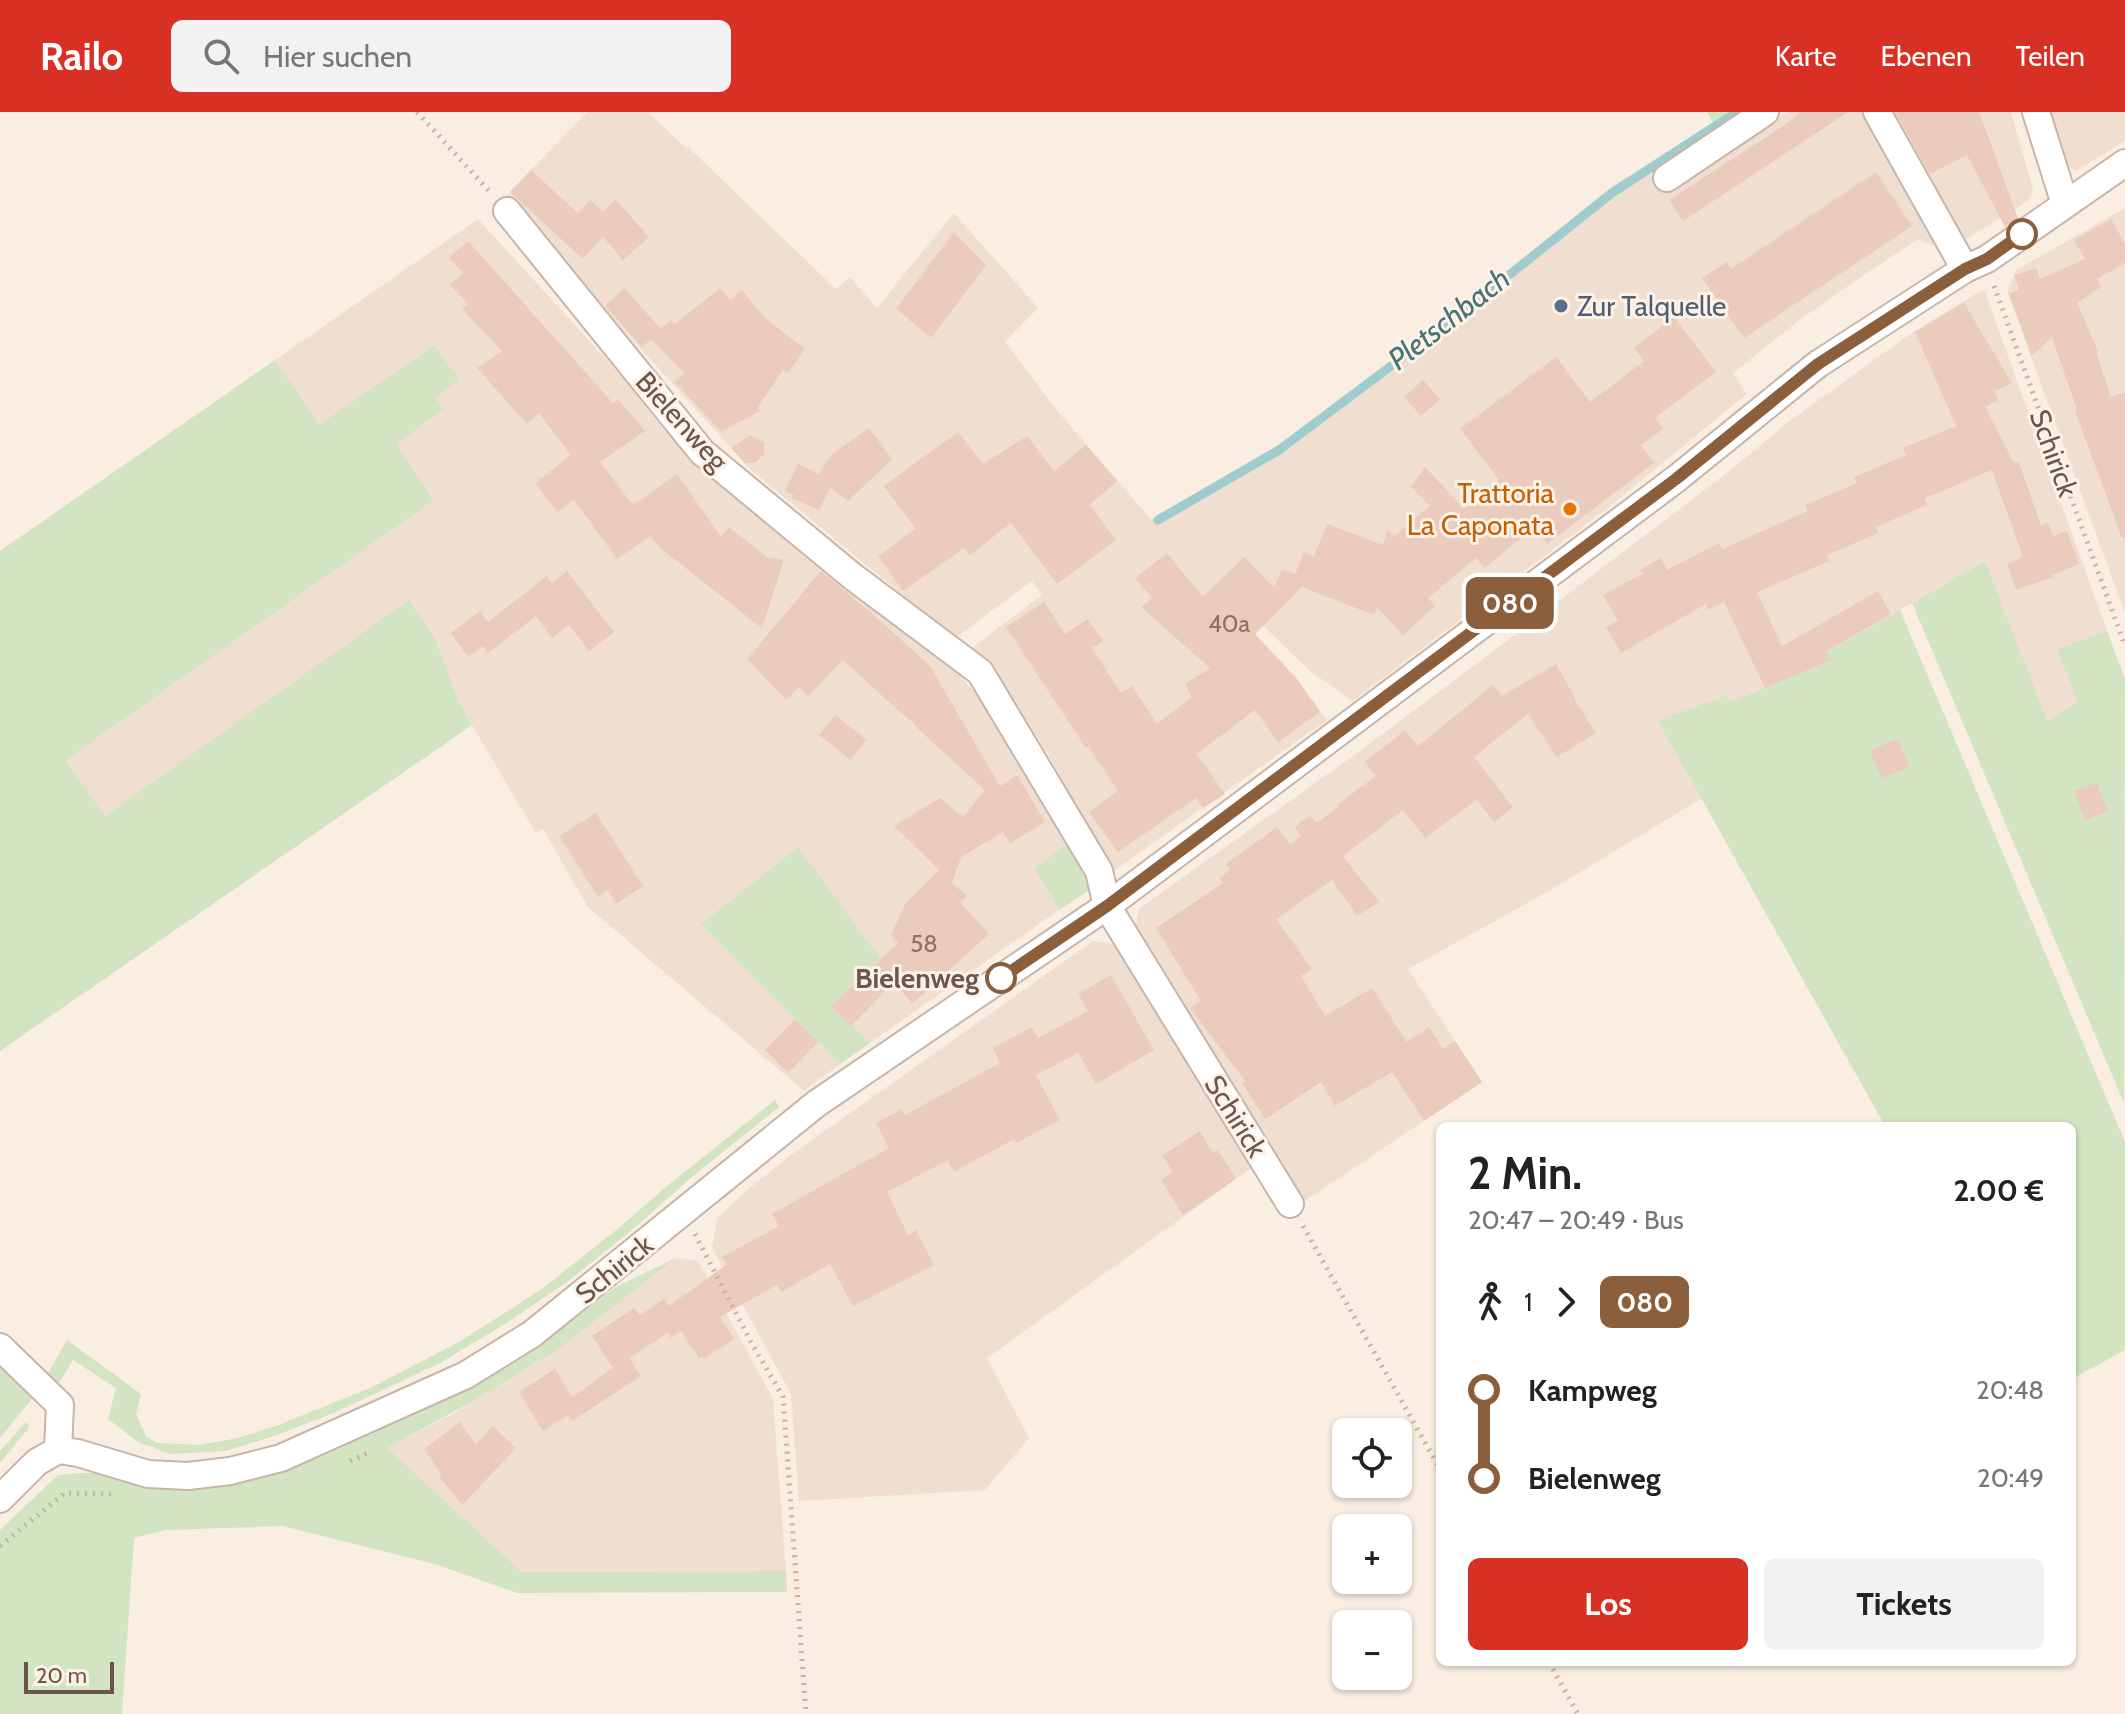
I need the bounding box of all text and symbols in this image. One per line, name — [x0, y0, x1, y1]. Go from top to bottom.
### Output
search box — [171, 20, 731, 92]
text: Railo — [40, 33, 123, 80]
icon: search — [199, 34, 243, 78]
text: Hier suchen — [263, 38, 412, 75]
text: Karte — [1775, 39, 1837, 73]
text: Ebenen — [1881, 39, 1972, 73]
text: Teilen — [2016, 39, 2085, 73]
unlabelled marker — [2007, 219, 2037, 249]
water label: Pletschbach — [1380, 260, 1517, 378]
place label: Zur Talquelle — [1577, 289, 1726, 323]
marker: Zur Talquelle — [1552, 297, 1570, 315]
street label: Bielenweg — [629, 364, 736, 478]
street label: Schirick — [2023, 405, 2086, 502]
place label: Trattoria La Caponata — [1407, 476, 1555, 542]
marker: Trattoria La Caponata — [1561, 500, 1579, 518]
line badge: 080 — [1464, 577, 1556, 629]
text: 080 — [1482, 586, 1538, 620]
house number: 40a — [1208, 609, 1251, 638]
house number: 58 — [910, 929, 938, 958]
place label: Bielenweg — [855, 961, 979, 995]
marker: Bielenweg — [986, 963, 1016, 993]
street label: Schirick — [1198, 1069, 1275, 1164]
text: 2 Min. — [1468, 1147, 1582, 1200]
text: 2.00 € — [1953, 1172, 2044, 1209]
text: 20:47 – 20:49 · Bus — [1468, 1204, 1684, 1236]
street label: Schirick — [568, 1227, 660, 1311]
icon: walk — [1468, 1280, 1512, 1324]
icon: forward — [1544, 1280, 1588, 1324]
text: 080 — [1616, 1285, 1673, 1319]
text: 1 — [1524, 1286, 1532, 1318]
text: Kampweg — [1528, 1372, 1657, 1409]
text: 20:48 — [1976, 1374, 2044, 1406]
map controls — [1332, 1418, 1412, 1690]
button: locate — [1332, 1418, 1412, 1498]
text: Bielenweg — [1528, 1460, 1661, 1497]
text: 20:49 — [1977, 1462, 2044, 1494]
button: + — [1332, 1514, 1412, 1594]
button: Los — [1468, 1558, 1748, 1650]
button: Tickets — [1764, 1558, 2044, 1650]
button: − — [1332, 1610, 1412, 1690]
scale bar — [24, 1658, 114, 1694]
text: 20 m — [36, 1662, 87, 1689]

